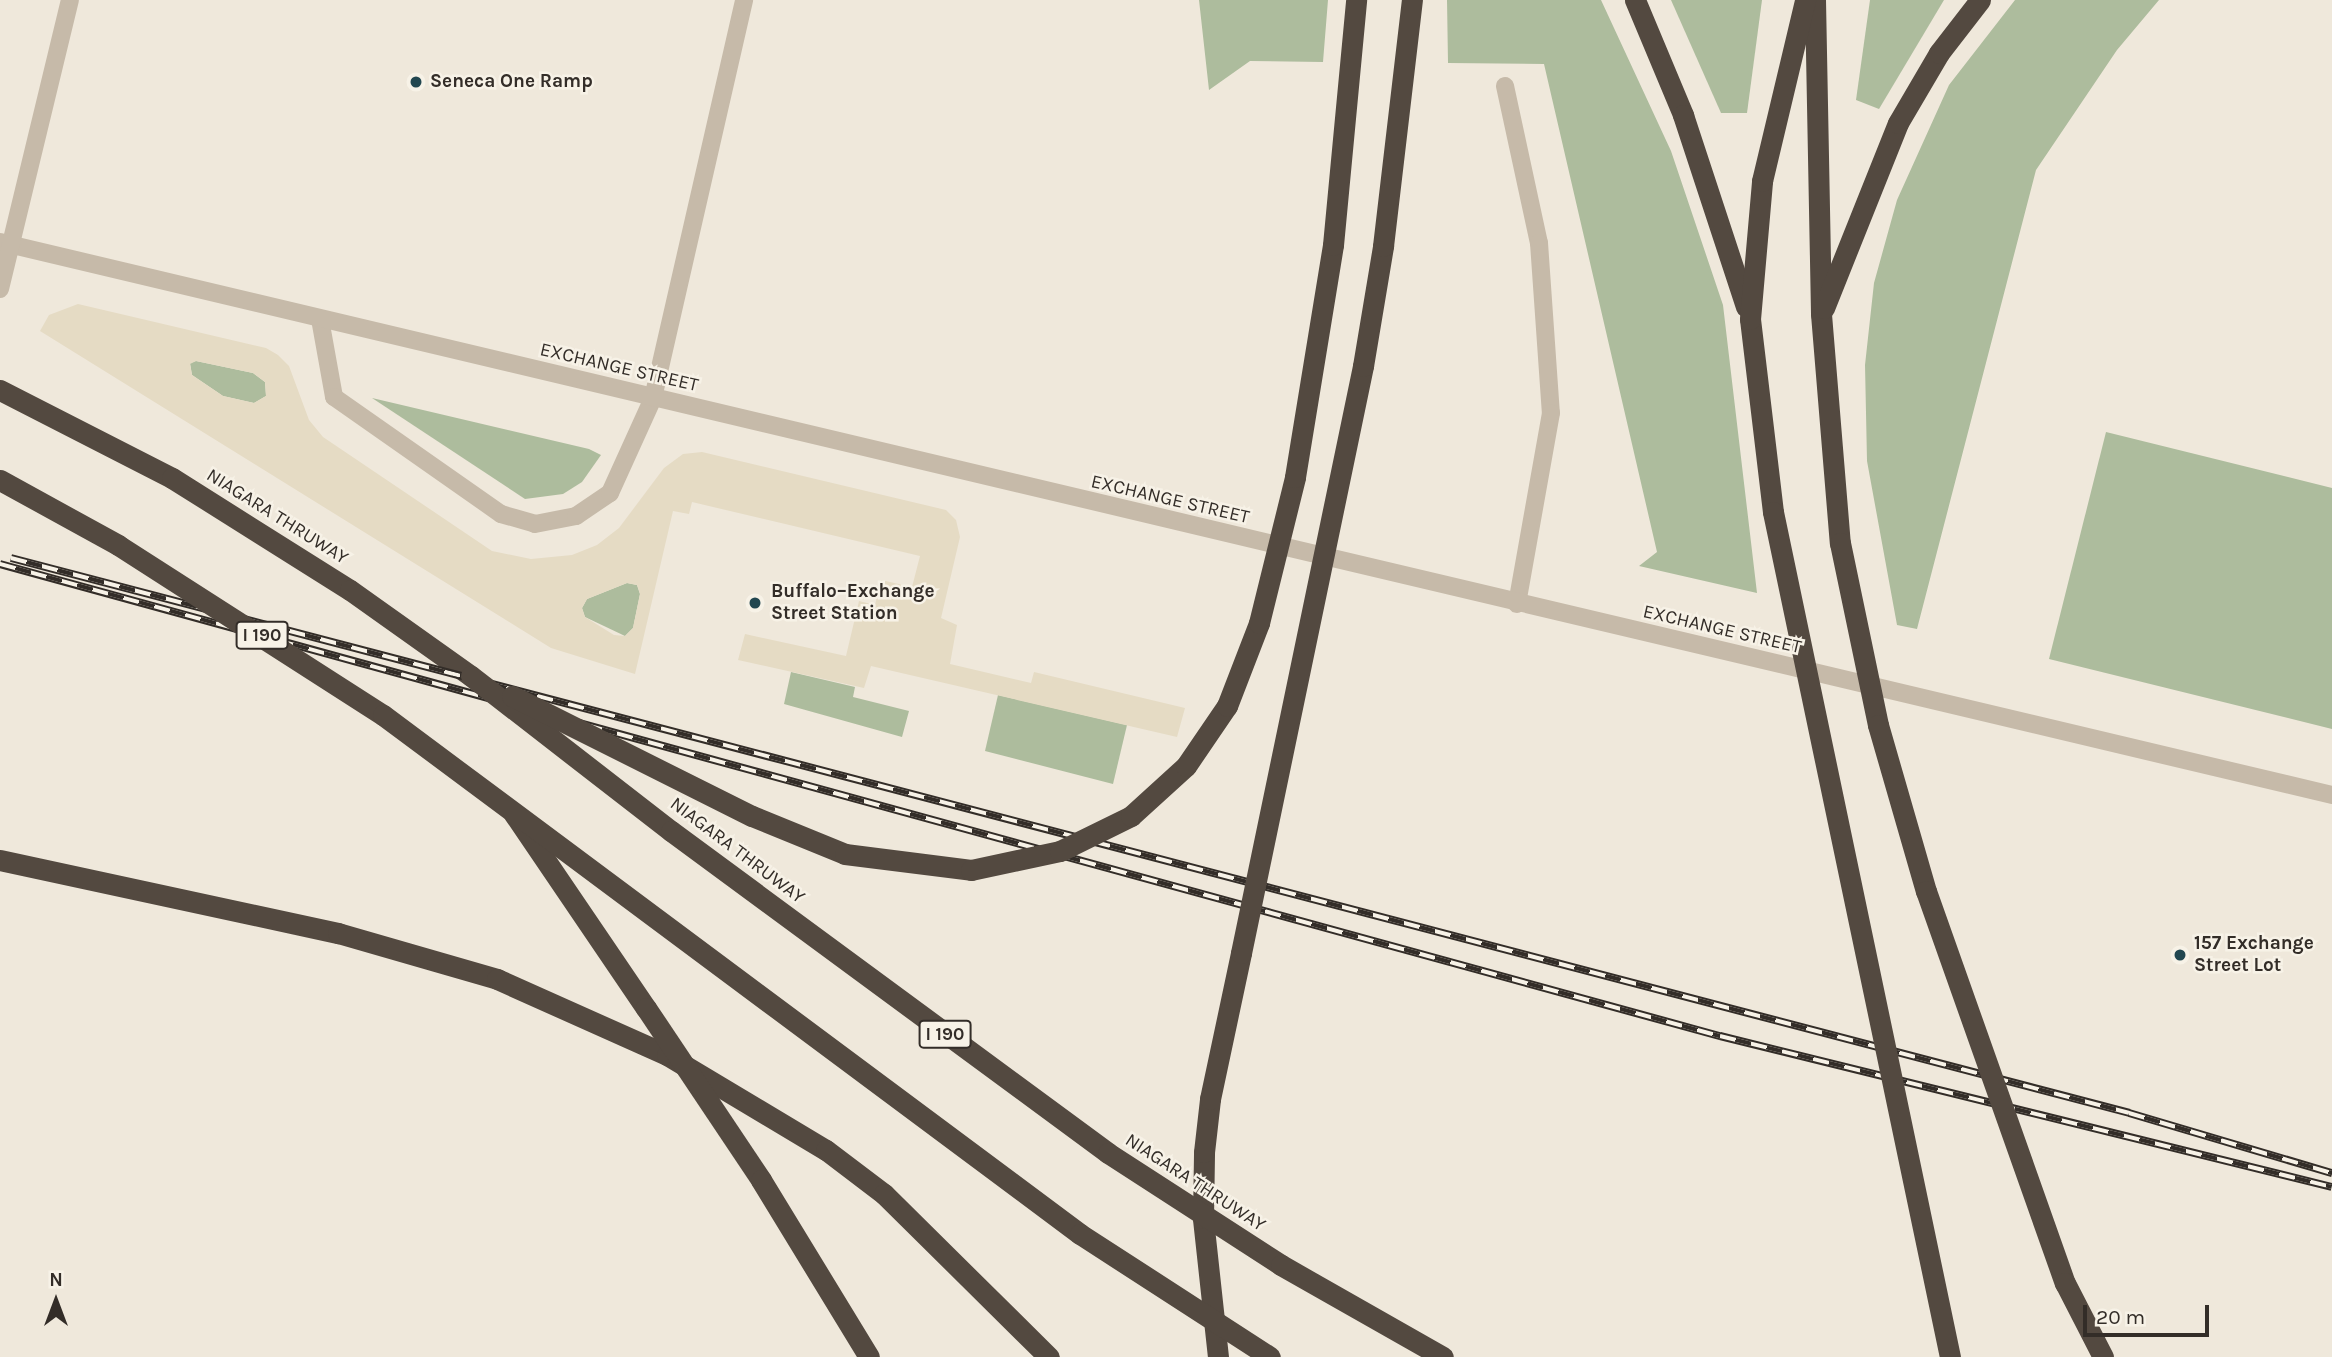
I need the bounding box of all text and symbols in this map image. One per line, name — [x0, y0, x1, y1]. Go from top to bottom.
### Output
place label: Seneca One Ramp — [430, 71, 593, 93]
marker: Seneca One Ramp — [408, 74, 424, 90]
street label: EXCHANGE STREET — [537, 339, 701, 397]
street label: NIAGARA THRUWAY — [202, 464, 352, 570]
street label: EXCHANGE STREET — [1088, 471, 1252, 529]
place label: Buffalo–Exchange Street Station — [771, 581, 934, 625]
marker: Buffalo–Exchange Street Station — [745, 593, 765, 613]
street label: EXCHANGE STREET — [1640, 601, 1804, 659]
road number: I 190 — [234, 620, 290, 650]
street label: NIAGARA THRUWAY — [665, 793, 809, 909]
place label: 157 Exchange Street Lot — [2194, 933, 2314, 977]
marker: 157 Exchange Street Lot — [2172, 947, 2188, 963]
road number: I 190 — [917, 1020, 973, 1049]
street label: NIAGARA THRUWAY — [1120, 1129, 1270, 1237]
north arrow — [21, 1266, 91, 1336]
text: N — [49, 1269, 63, 1291]
scale bar — [2087, 1290, 2213, 1334]
text: 20 m — [2096, 1305, 2145, 1329]

